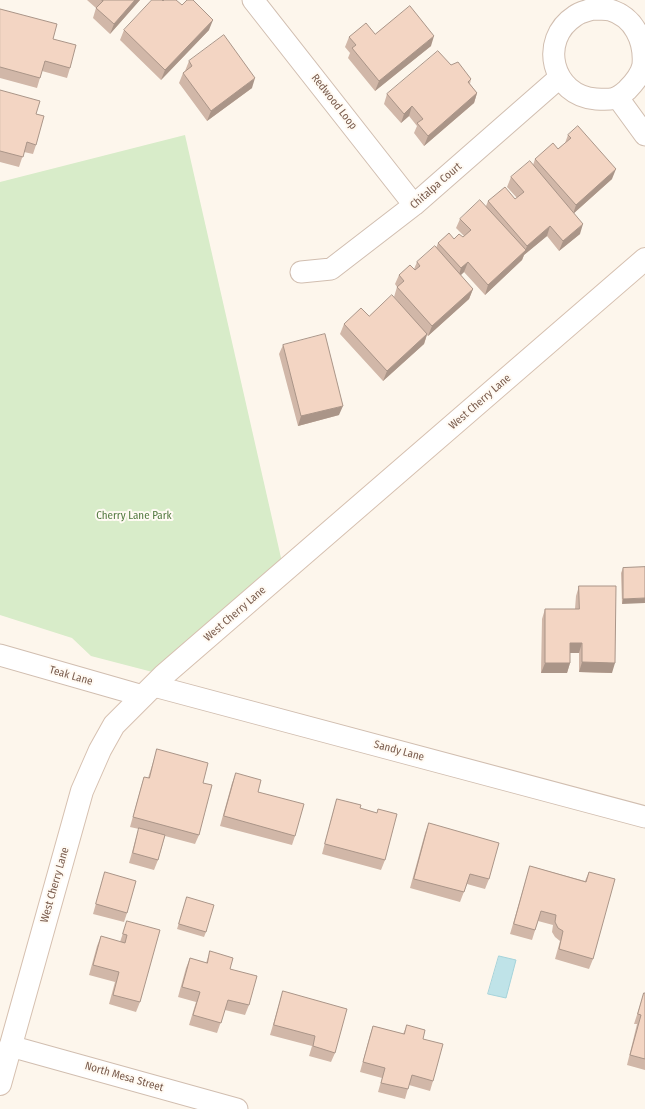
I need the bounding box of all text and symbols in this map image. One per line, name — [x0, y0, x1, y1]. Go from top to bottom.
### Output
street label: Redwood Loop — [308, 72, 360, 132]
street label: Chitalpa Court — [408, 160, 464, 212]
street label: West Cherry Lane — [446, 372, 514, 432]
park label: Cherry Lane Park — [96, 509, 172, 523]
street label: West Cherry Lane — [201, 584, 269, 644]
street label: Teak Lane — [48, 664, 94, 688]
street label: Sandy Lane — [372, 738, 426, 764]
street label: West Cherry Lane — [38, 846, 72, 924]
street label: North Mesa Street — [83, 1059, 165, 1095]

